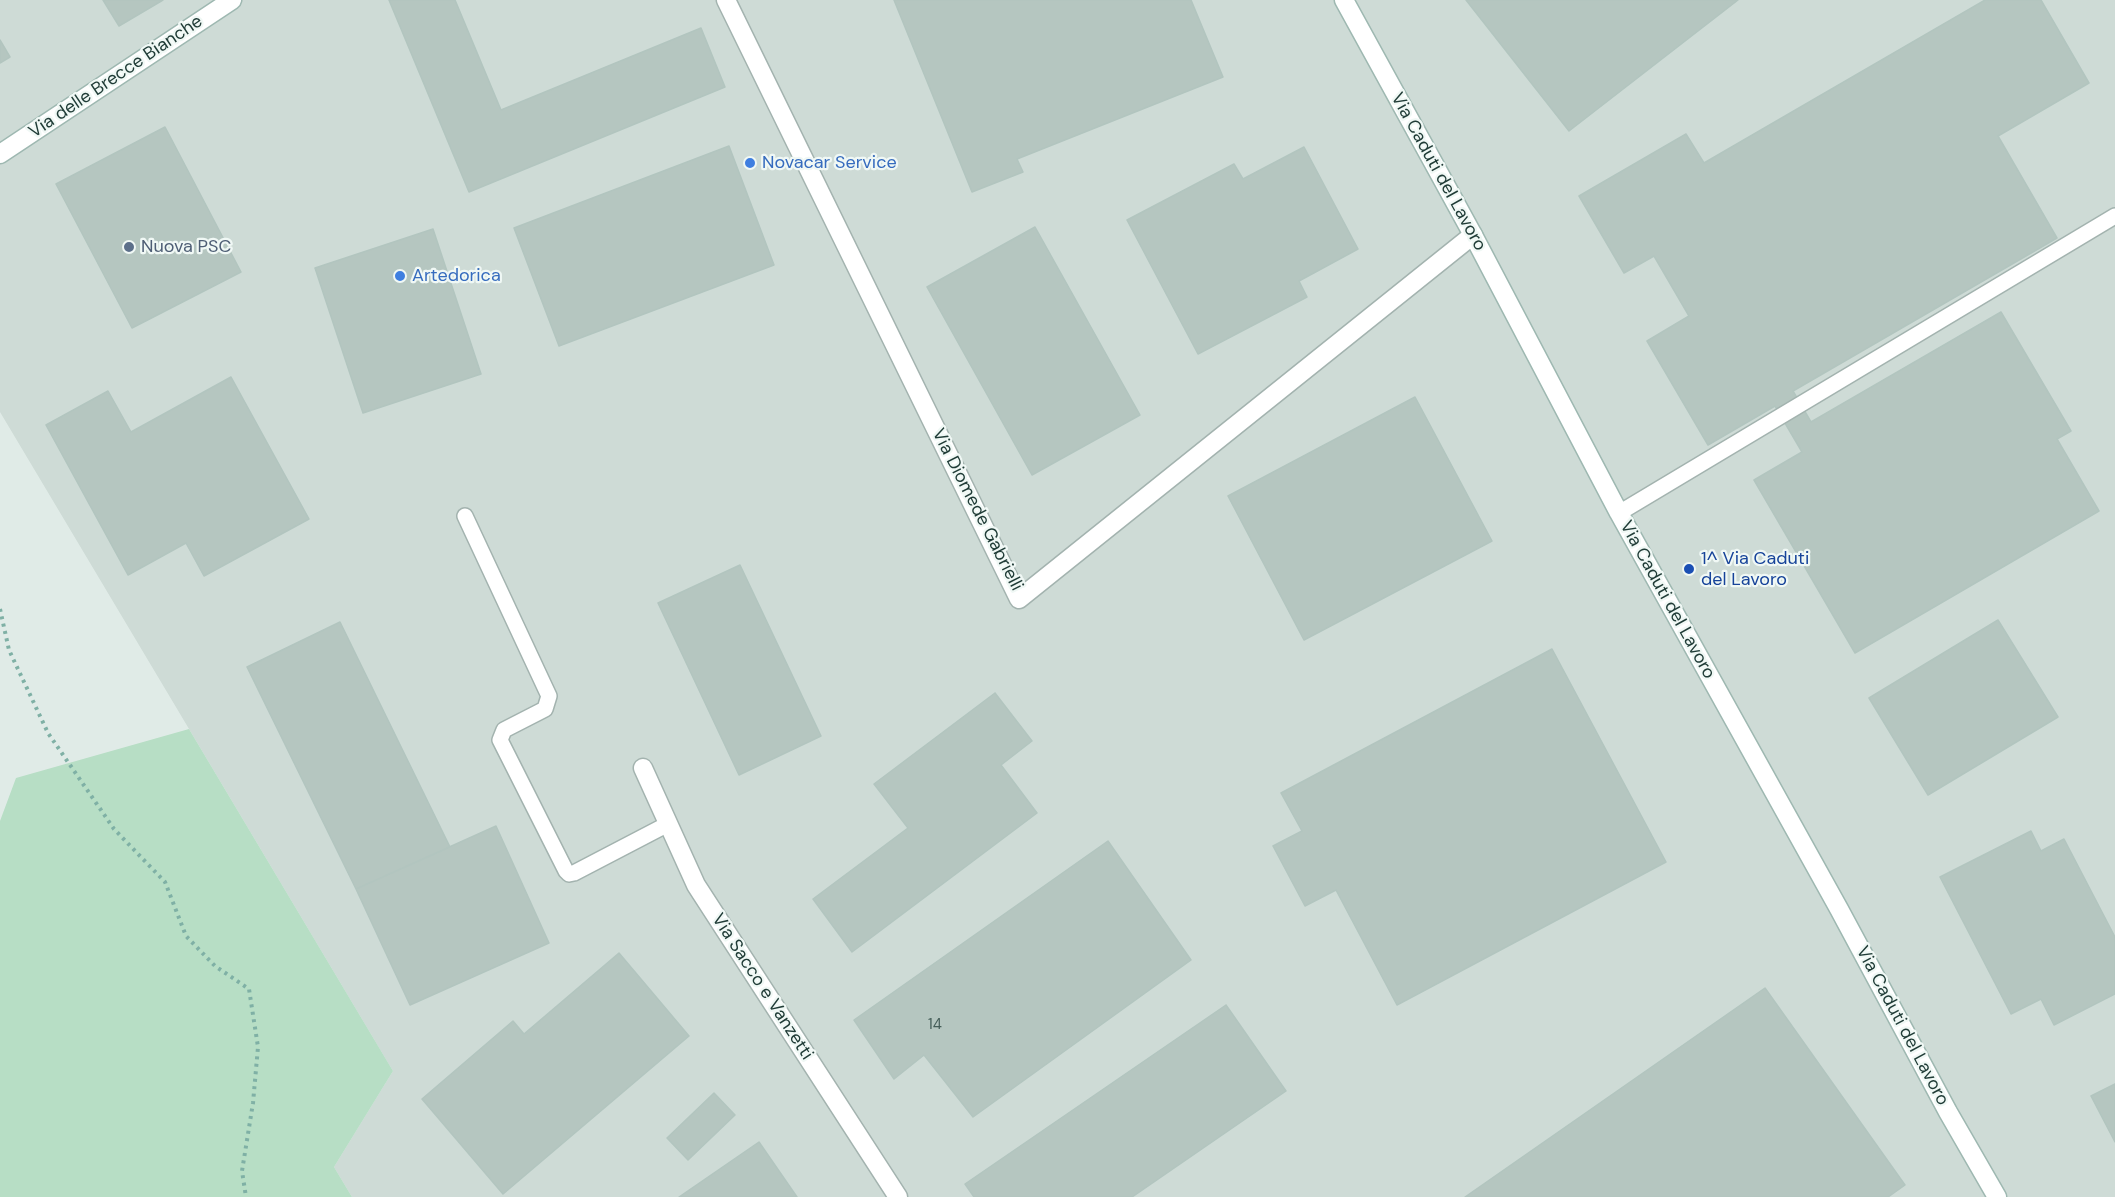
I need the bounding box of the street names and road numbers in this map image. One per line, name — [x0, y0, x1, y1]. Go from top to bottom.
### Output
street label: Via delle Brecce Bianche — [25, 11, 207, 143]
street label: Via Caduti del Lavoro — [1386, 89, 1490, 255]
street label: Via Diomede Gabrielli — [927, 425, 1027, 595]
street label: Via Caduti del Lavoro — [1615, 517, 1719, 683]
street label: Via Sacco e Vanzetti — [707, 910, 817, 1064]
street label: Via Caduti del Lavoro — [1851, 943, 1953, 1109]

